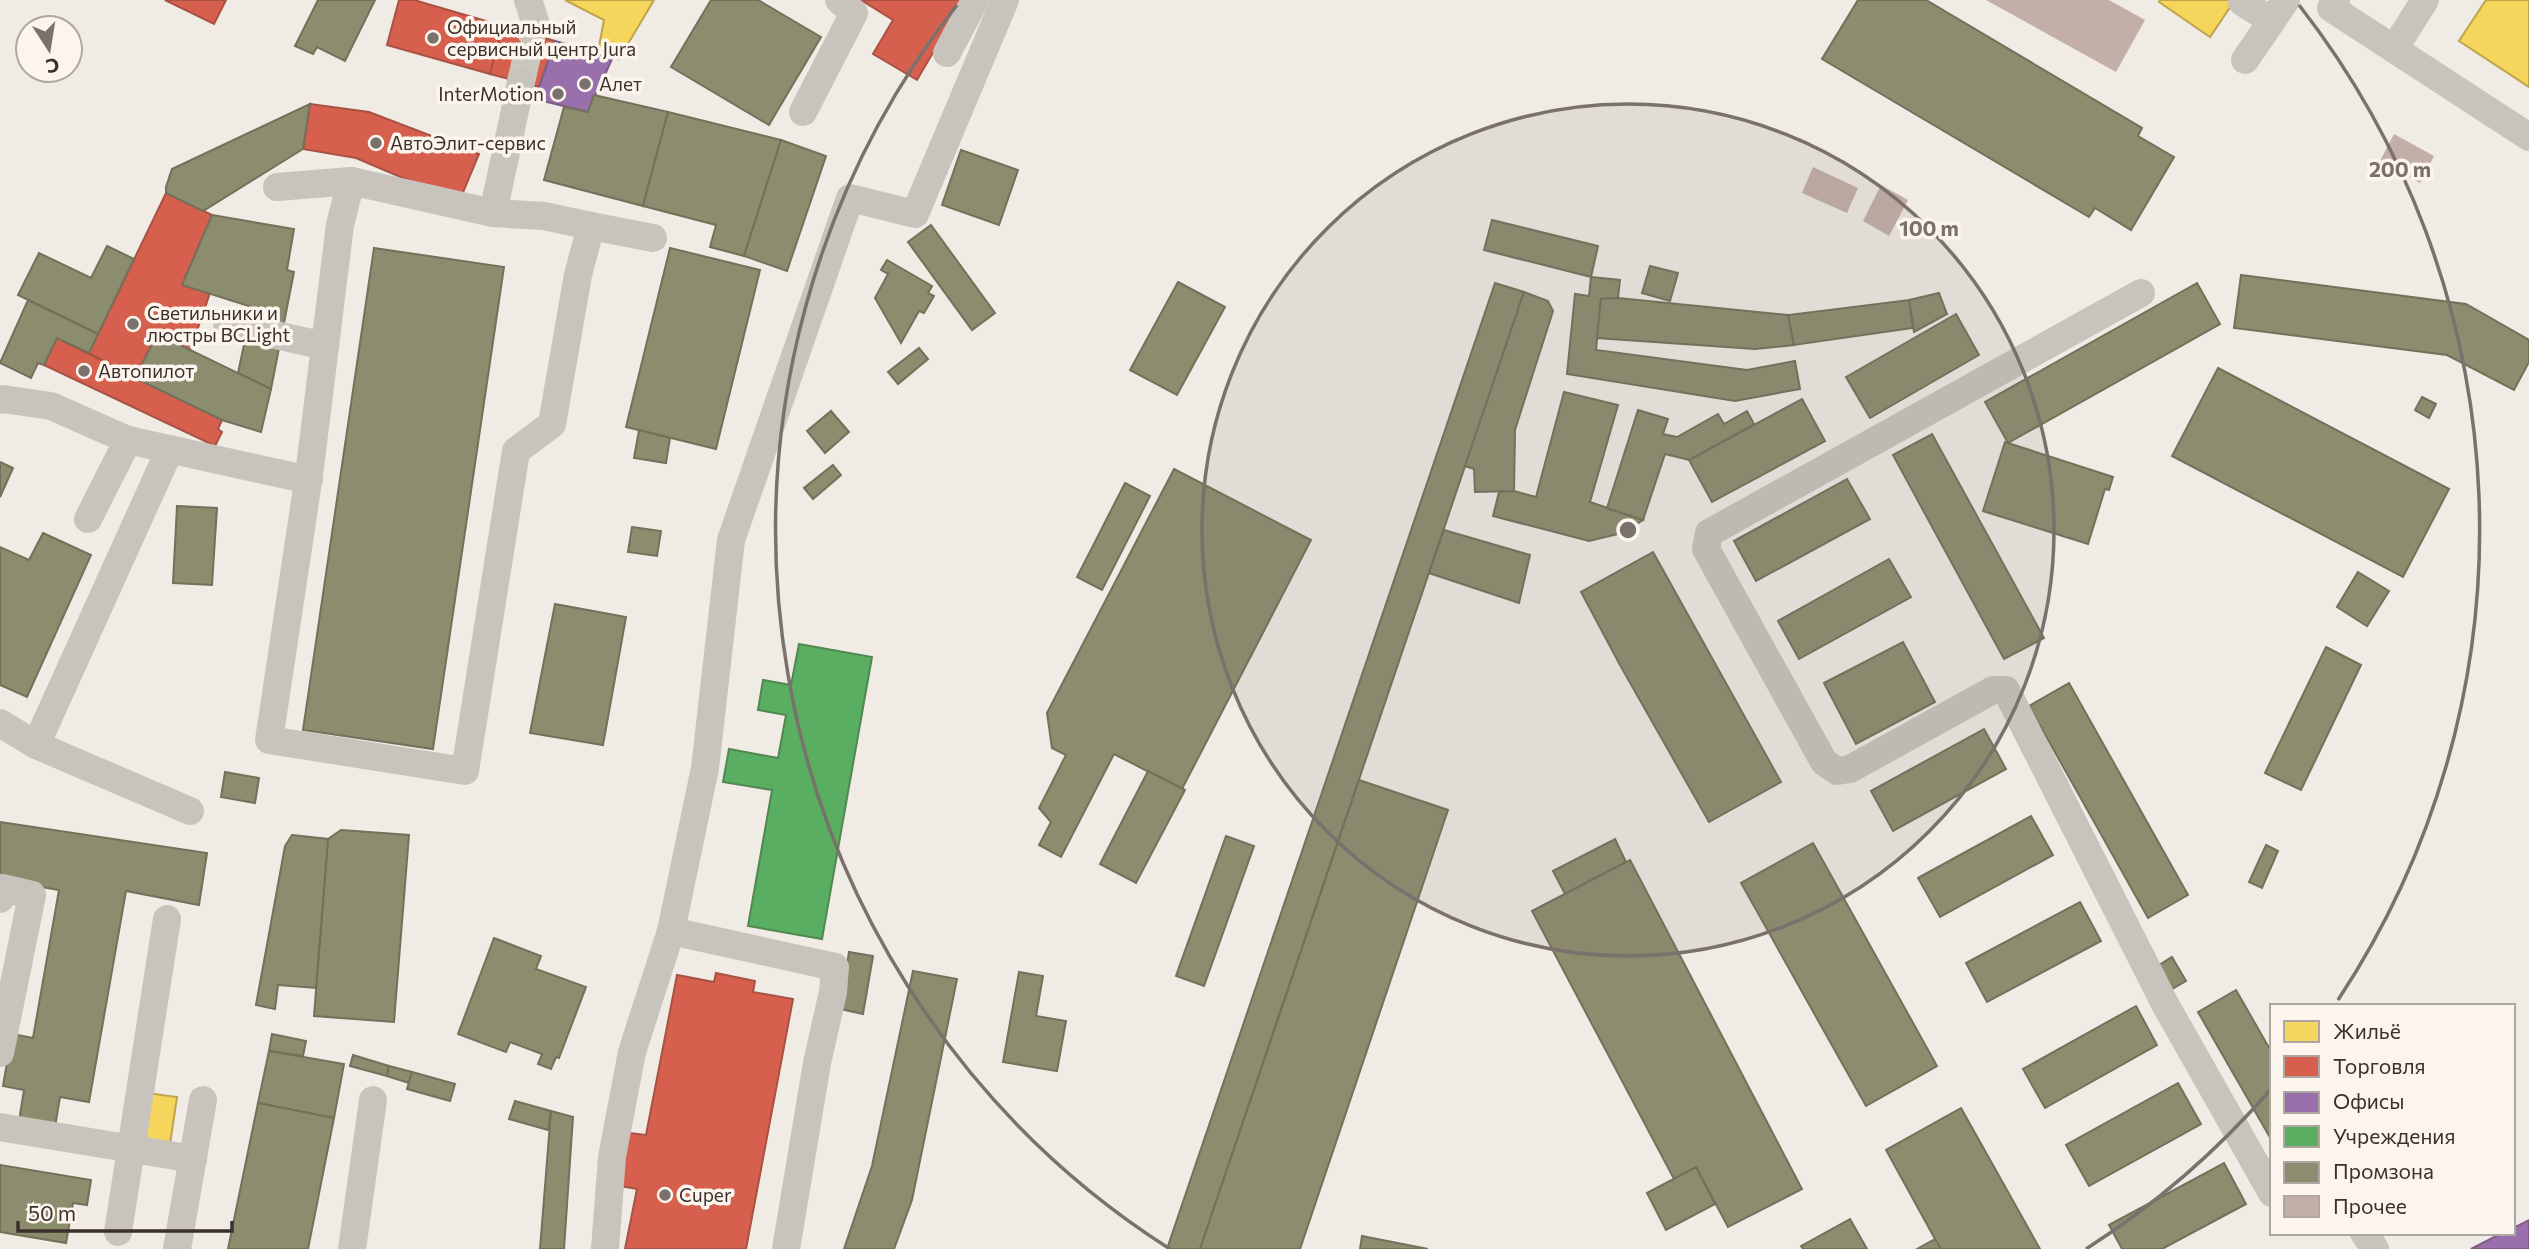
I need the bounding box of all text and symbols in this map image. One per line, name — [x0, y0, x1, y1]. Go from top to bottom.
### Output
north arrow — [14, 14, 84, 84]
place label: Официальный сервисный центр Jura — [447, 15, 636, 60]
marker: Официальный сервисный центр Jura — [425, 30, 441, 46]
text: С — [44, 54, 61, 79]
place label: Алет — [599, 72, 642, 95]
marker: Алет — [577, 76, 593, 92]
place label: InterMotion — [438, 82, 544, 105]
marker: InterMotion — [550, 86, 566, 102]
place label: АвтоЭлит-сервис — [390, 131, 546, 154]
marker: АвтоЭлит-сервис — [368, 135, 384, 151]
text: 200 m — [2369, 156, 2431, 181]
text: 100 m — [1899, 215, 1959, 240]
place label: Светильники и люстры BCLight — [147, 301, 291, 346]
marker: Светильники и люстры BCLight — [125, 316, 141, 332]
place label: Автопилот — [98, 359, 194, 382]
marker: Автопилот — [76, 363, 92, 379]
centre of rings — [1616, 518, 1640, 542]
legend — [2270, 1004, 2515, 1235]
text: Жильё — [2333, 1018, 2401, 1043]
text: Торговля — [2333, 1053, 2426, 1078]
text: Офисы — [2333, 1088, 2404, 1113]
text: Учреждения — [2333, 1123, 2455, 1148]
text: Промзона — [2333, 1158, 2434, 1183]
place label: Cuper — [679, 1183, 732, 1206]
marker: Cuper — [657, 1187, 673, 1203]
scale bar — [18, 1190, 231, 1234]
text: Прочее — [2333, 1193, 2407, 1218]
text: 50 m — [28, 1200, 76, 1225]

